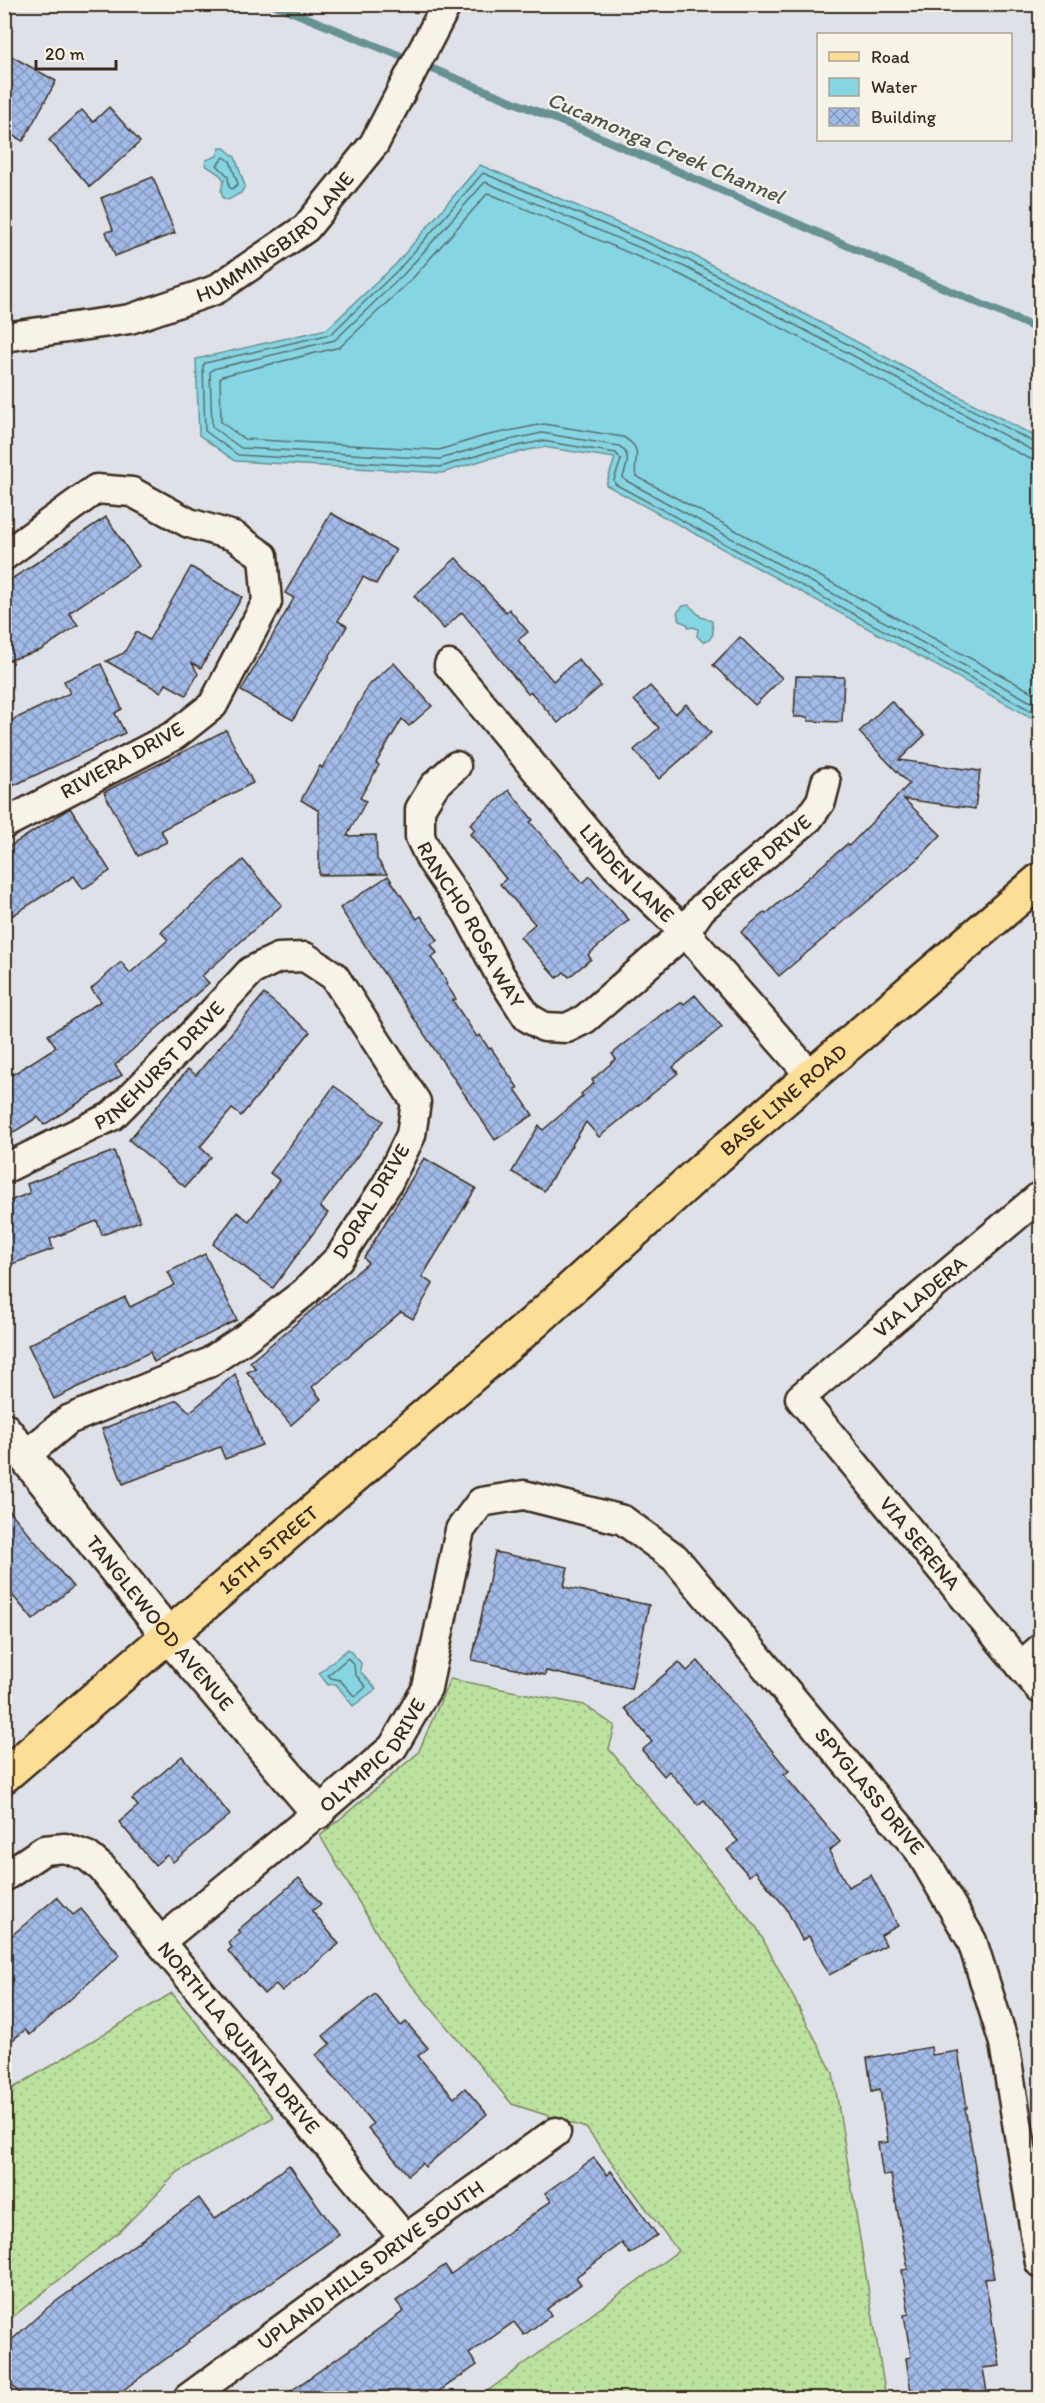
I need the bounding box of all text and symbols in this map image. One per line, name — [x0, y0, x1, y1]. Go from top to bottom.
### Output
scale bar — [36, 33, 116, 71]
legend — [817, 33, 1012, 141]
text: 20 m — [45, 43, 85, 65]
text: Road — [871, 46, 910, 68]
text: Water — [871, 76, 917, 98]
water label: Cucamonga Creek Channel — [543, 85, 790, 210]
text: Building — [871, 106, 937, 128]
street label: HUMMINGBIRD LANE — [193, 166, 359, 308]
street label: RIVIERA DRIVE — [56, 715, 188, 804]
street label: DERFER DRIVE — [696, 809, 816, 916]
street label: LINDEN LANE — [574, 819, 680, 927]
street label: RANCHO ROSA WAY — [412, 837, 531, 1012]
street label: PINEHURST DRIVE — [90, 995, 229, 1135]
street label: BASE LINE ROAD — [714, 1038, 852, 1161]
street label: DORAL DRIVE — [326, 1139, 415, 1263]
street label: VIA LADERA — [868, 1250, 972, 1343]
street label: VIA SERENA — [874, 1491, 966, 1595]
street label: 16TH STREET — [213, 1499, 323, 1599]
street label: TANGLEWOOD AVENUE — [81, 1530, 240, 1716]
street label: OLYMPIC DRIVE — [313, 1693, 431, 1818]
street label: SPYGLASS DRIVE — [810, 1722, 930, 1859]
street label: NORTH LA QUINTA DRIVE — [153, 1936, 326, 2139]
street label: UPLAND HILLS DRIVE SOUTH — [252, 2174, 488, 2355]

